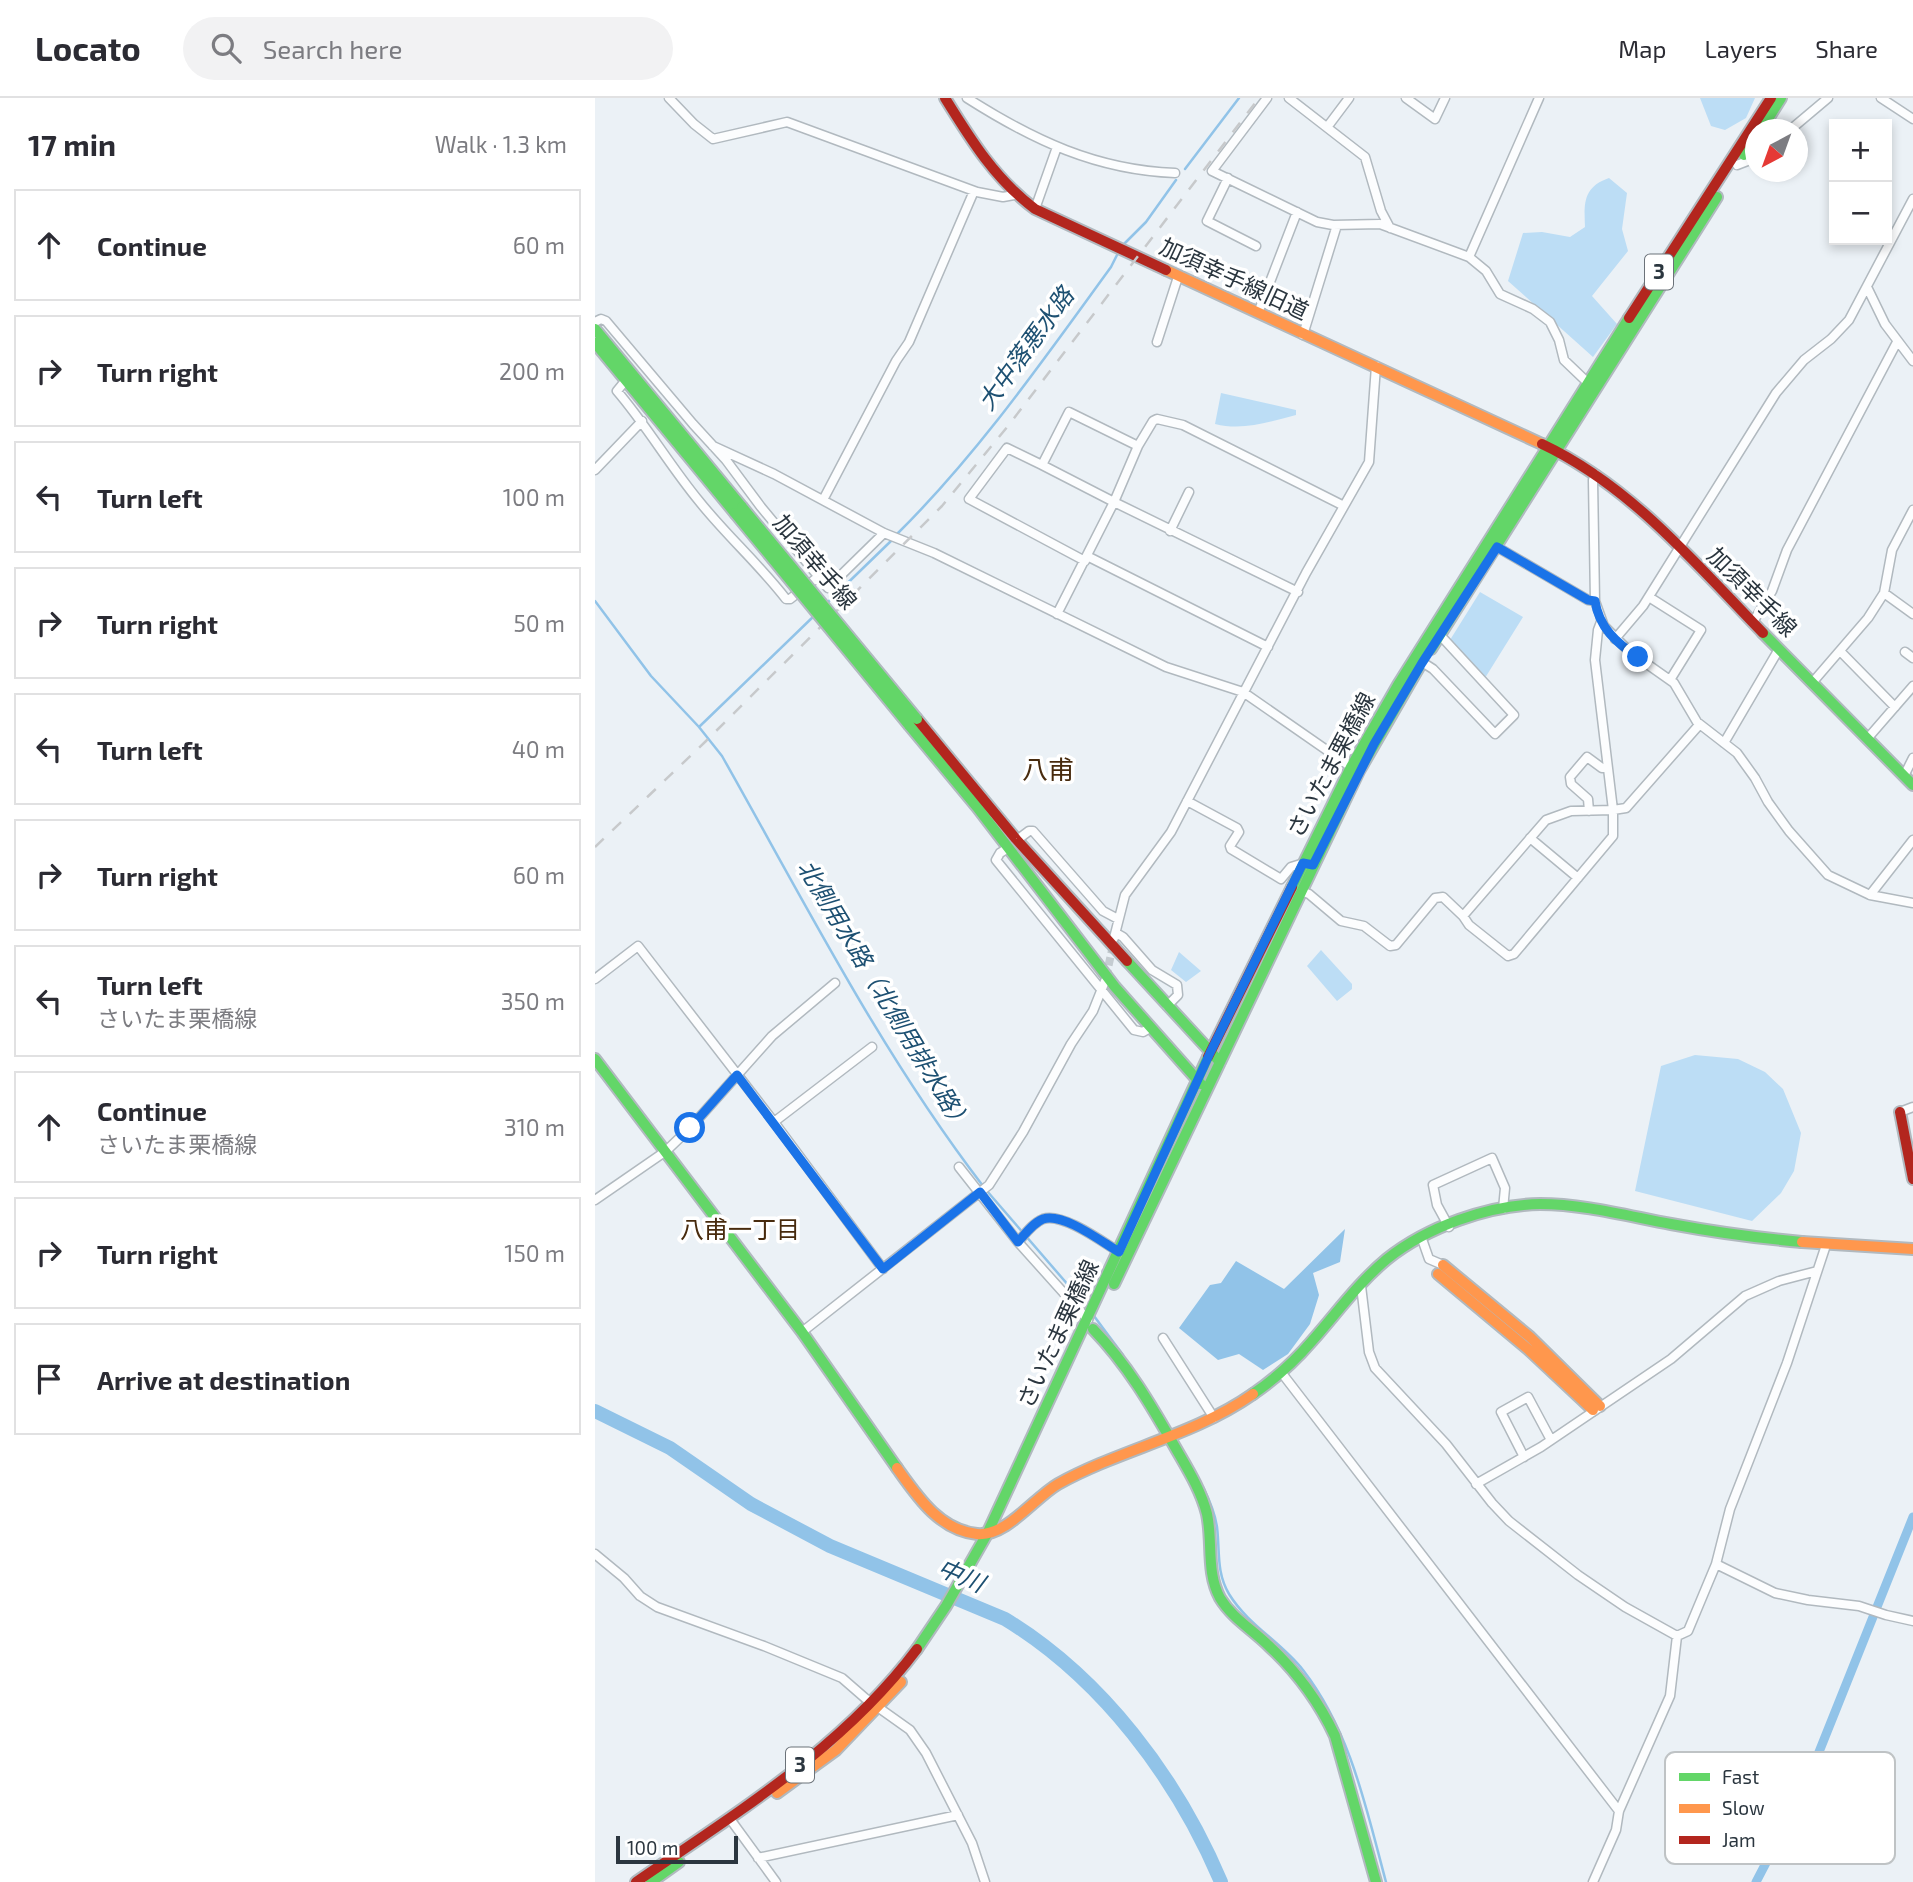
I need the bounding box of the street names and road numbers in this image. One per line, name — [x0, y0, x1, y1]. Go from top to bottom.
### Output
street label: 加須幸手線旧道 — [1156, 231, 1313, 325]
road number: 3 — [1645, 254, 1673, 290]
street label: 加須幸手線 — [768, 508, 863, 614]
street label: 加須幸手線 — [1702, 541, 1803, 642]
street label: さいたま栗橋線 — [1280, 687, 1380, 842]
street label: さいたま栗橋線 — [1011, 1255, 1104, 1412]
road number: 3 — [786, 1748, 814, 1782]

